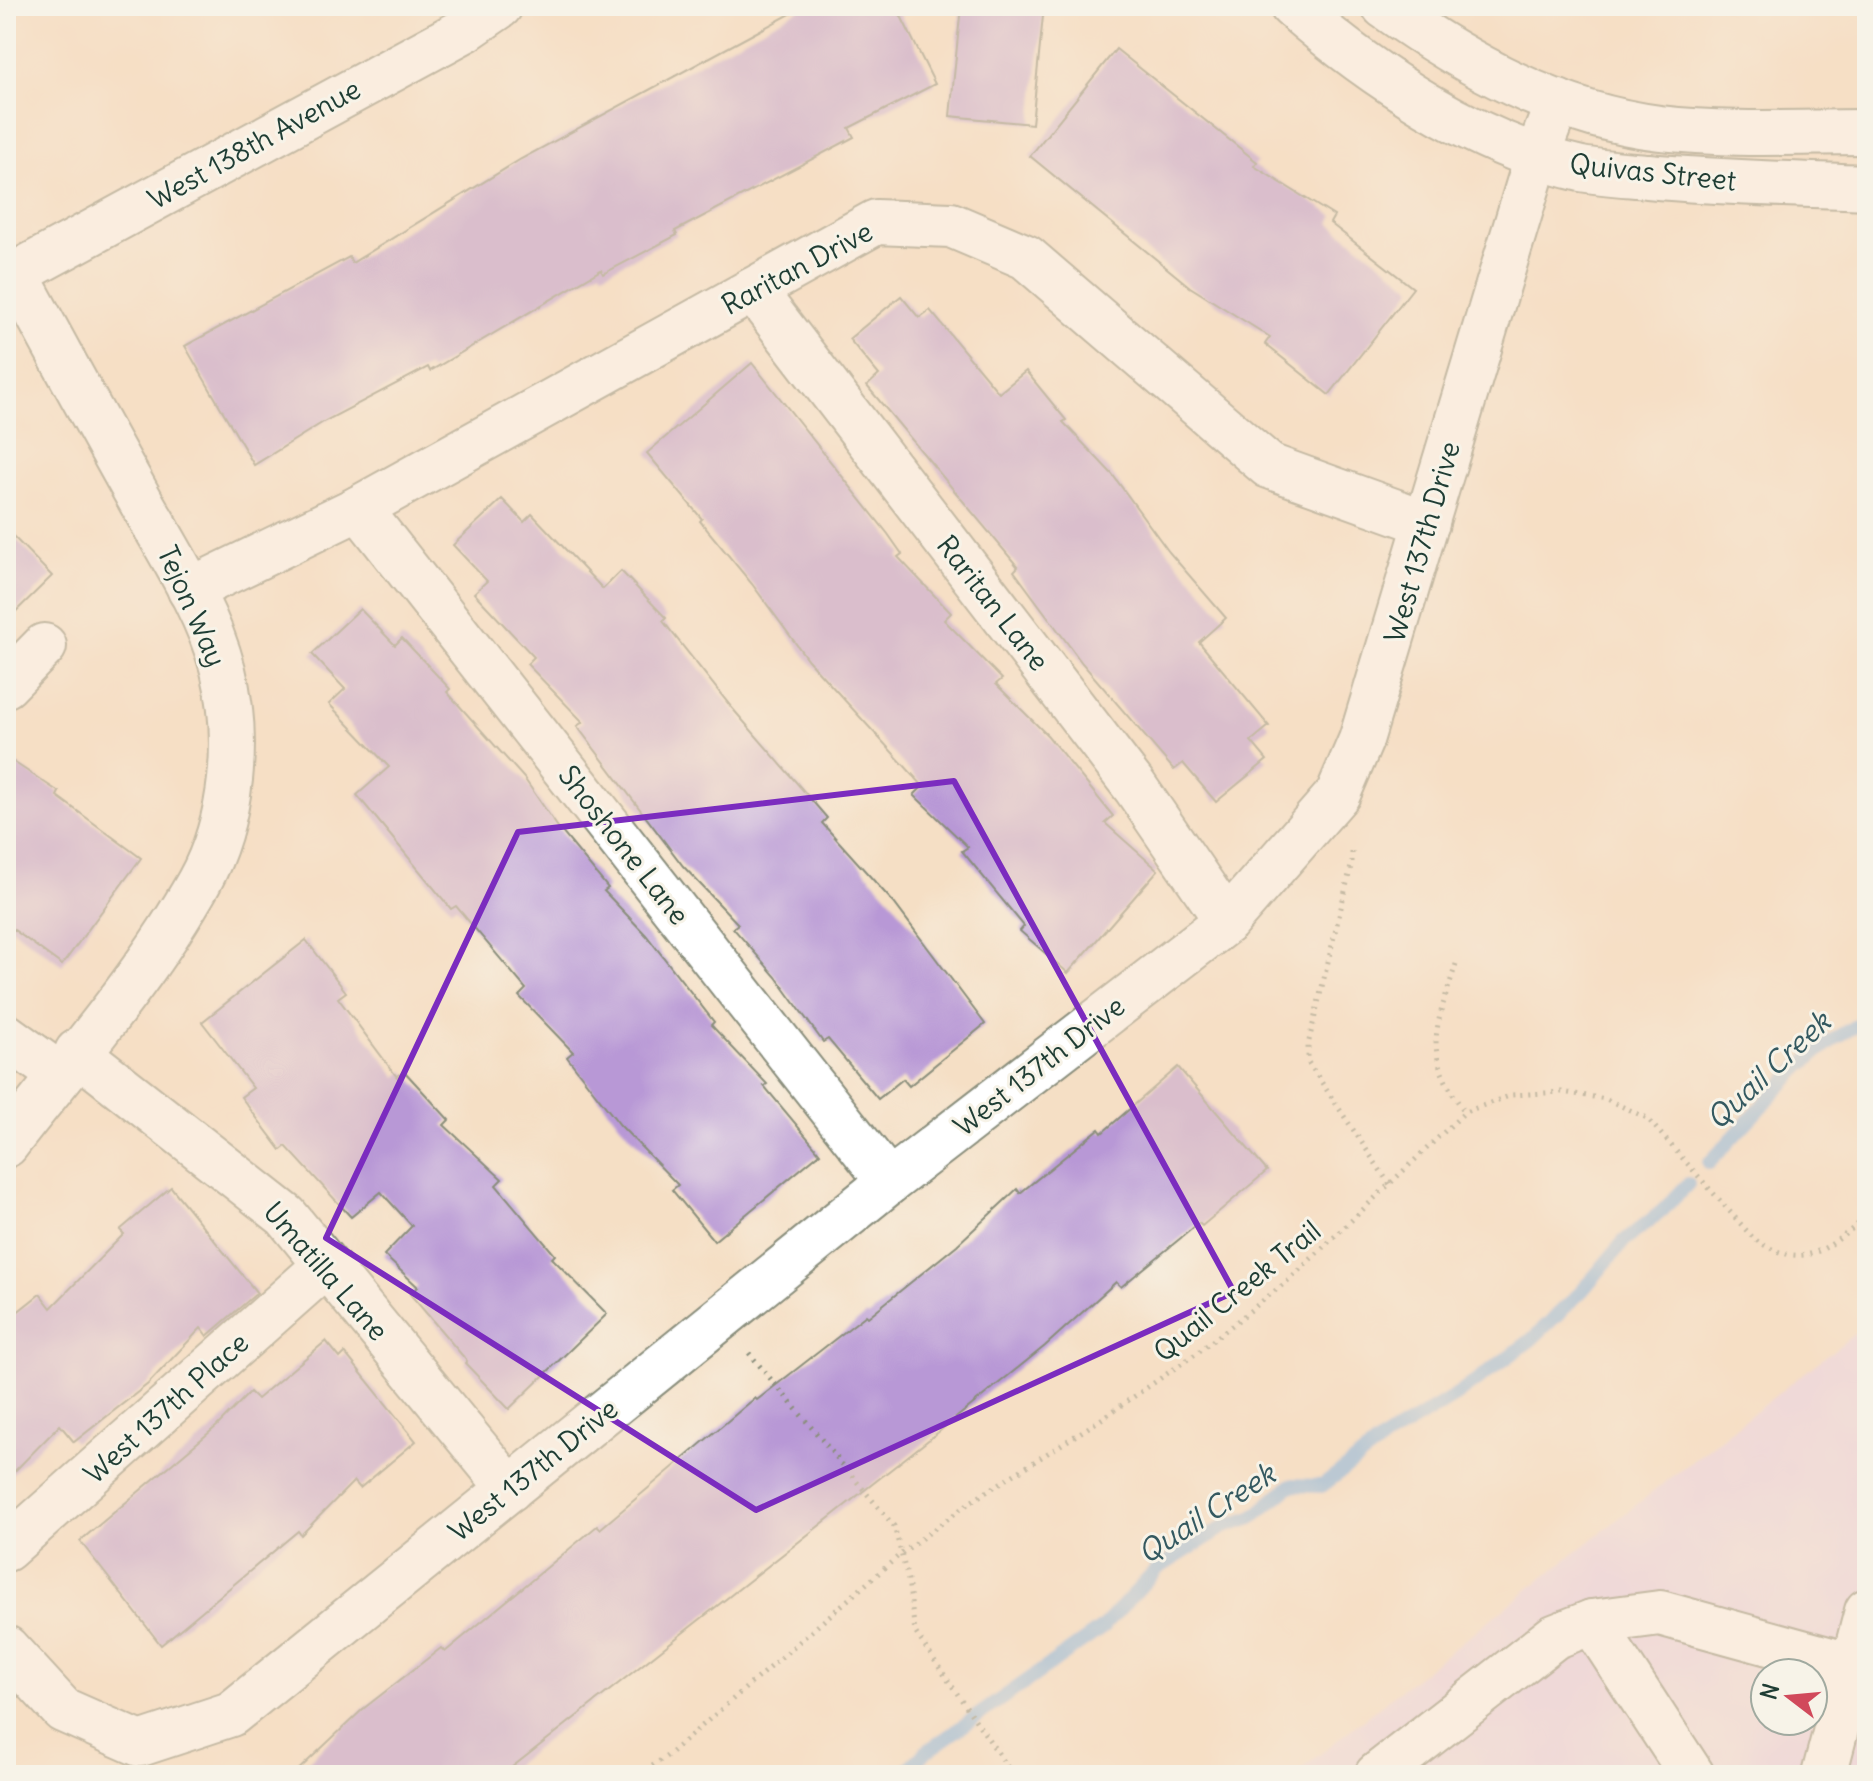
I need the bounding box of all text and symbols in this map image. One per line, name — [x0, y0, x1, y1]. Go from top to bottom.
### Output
street label: West 138th Avenue — [141, 71, 367, 217]
street label: Quivas Street — [1568, 145, 1738, 199]
street label: Raritan Drive — [715, 213, 879, 323]
street label: West 137th Drive — [1376, 437, 1468, 647]
street label: Raritan Lane — [929, 528, 1057, 678]
street label: Tejon Way — [149, 540, 235, 672]
street label: Shoshone Lane — [551, 758, 697, 932]
street label: West 137th Drive — [946, 988, 1132, 1144]
water label: Quail Creek — [1698, 1002, 1839, 1137]
street label: Umatilla Lane — [256, 1194, 396, 1348]
street label: Quail Creek Trail — [1146, 1213, 1328, 1369]
street label: West 137th Place — [76, 1325, 256, 1491]
street label: West 137th Drive — [441, 1391, 625, 1549]
water label: Quail Creek — [1130, 1454, 1283, 1571]
north arrow — [1749, 1657, 1829, 1737]
text: N — [1754, 1680, 1785, 1703]

